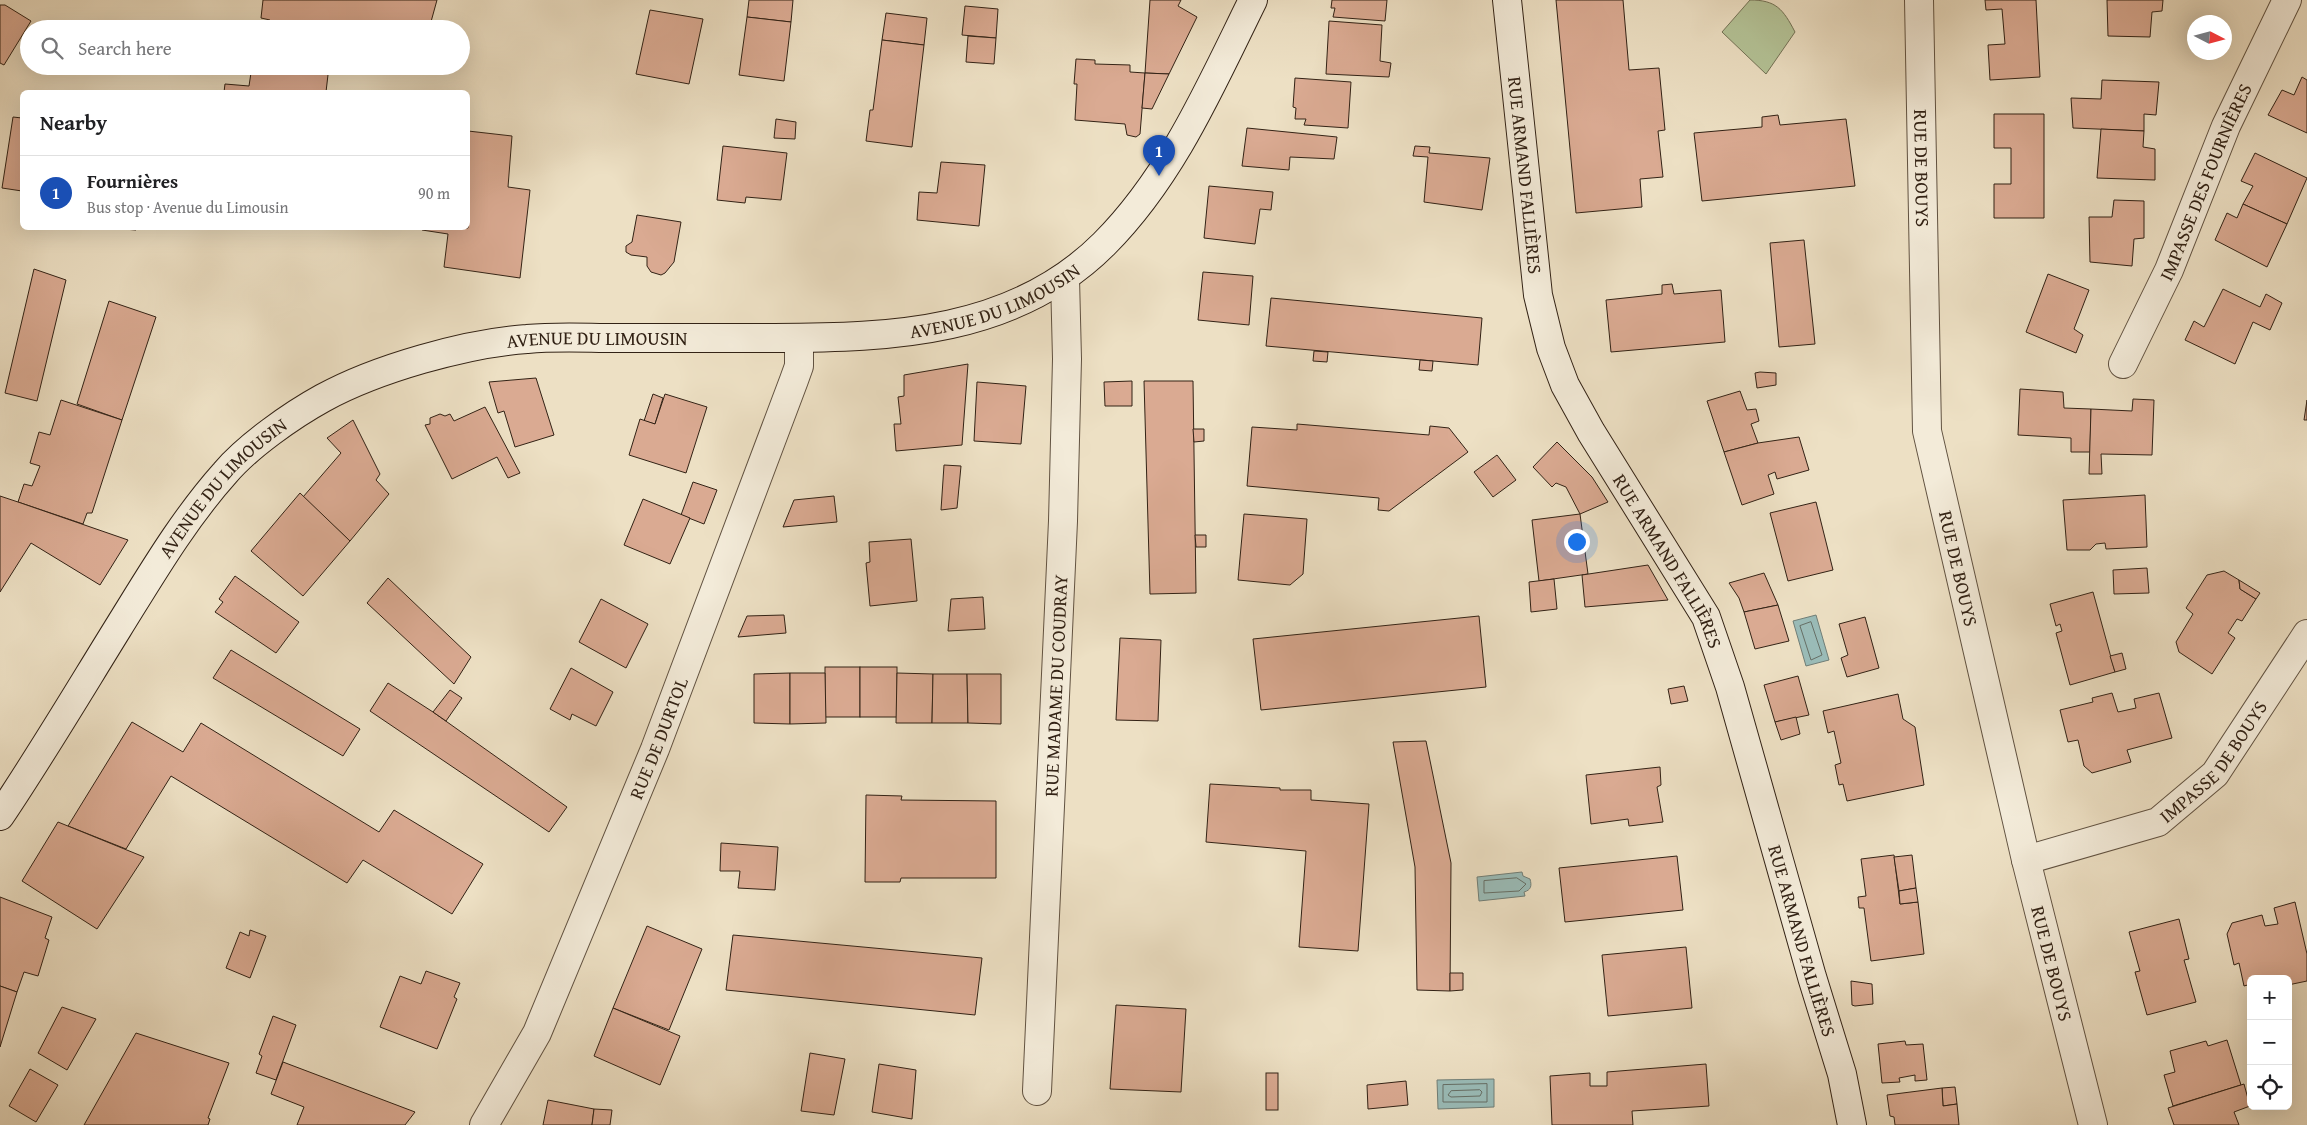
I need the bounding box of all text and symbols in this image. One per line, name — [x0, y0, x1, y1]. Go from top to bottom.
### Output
north arrow — [2187, 15, 2232, 60]
search box — [20, 20, 470, 75]
icon: search — [38, 34, 66, 62]
text: Search here — [78, 34, 172, 62]
street label: RUE ARMAND FALLIÈRES — [1501, 75, 1550, 275]
street label: IMPASSE DES FOURNIÈRES — [2152, 78, 2259, 285]
text: Nearby — [40, 107, 107, 138]
street label: RUE DE BOUYS — [1907, 109, 1937, 227]
pin: 1 — [1143, 135, 1175, 176]
text: Fournières — [87, 167, 178, 195]
text: 1 — [52, 181, 60, 205]
text: 90 m — [418, 181, 450, 205]
text: Bus stop · Avenue du Limousin — [87, 195, 289, 219]
street label: AVENUE DU LIMOUSIN — [908, 256, 1086, 345]
street label: AVENUE DU LIMOUSIN — [505, 323, 688, 355]
street label: AVENUE DU LIMOUSIN — [152, 411, 292, 563]
street label: RUE ARMAND FALLIÈRES — [1606, 468, 1730, 652]
street label: RUE DE BOUYS — [1932, 508, 1986, 629]
your location — [1564, 529, 1590, 555]
street label: RUE MADAME DU COUDRAY — [1036, 573, 1075, 797]
street label: RUE DE DURTOL — [622, 673, 695, 803]
street label: IMPASSE DE BOUYS — [2153, 695, 2274, 829]
street label: RUE ARMAND FALLIÈRES — [1761, 842, 1844, 1040]
street label: RUE DE BOUYS — [2024, 903, 2080, 1024]
map controls — [2247, 975, 2292, 1110]
button: + — [2247, 975, 2292, 1020]
button: − — [2247, 1020, 2292, 1065]
button: locate — [2247, 1065, 2292, 1110]

